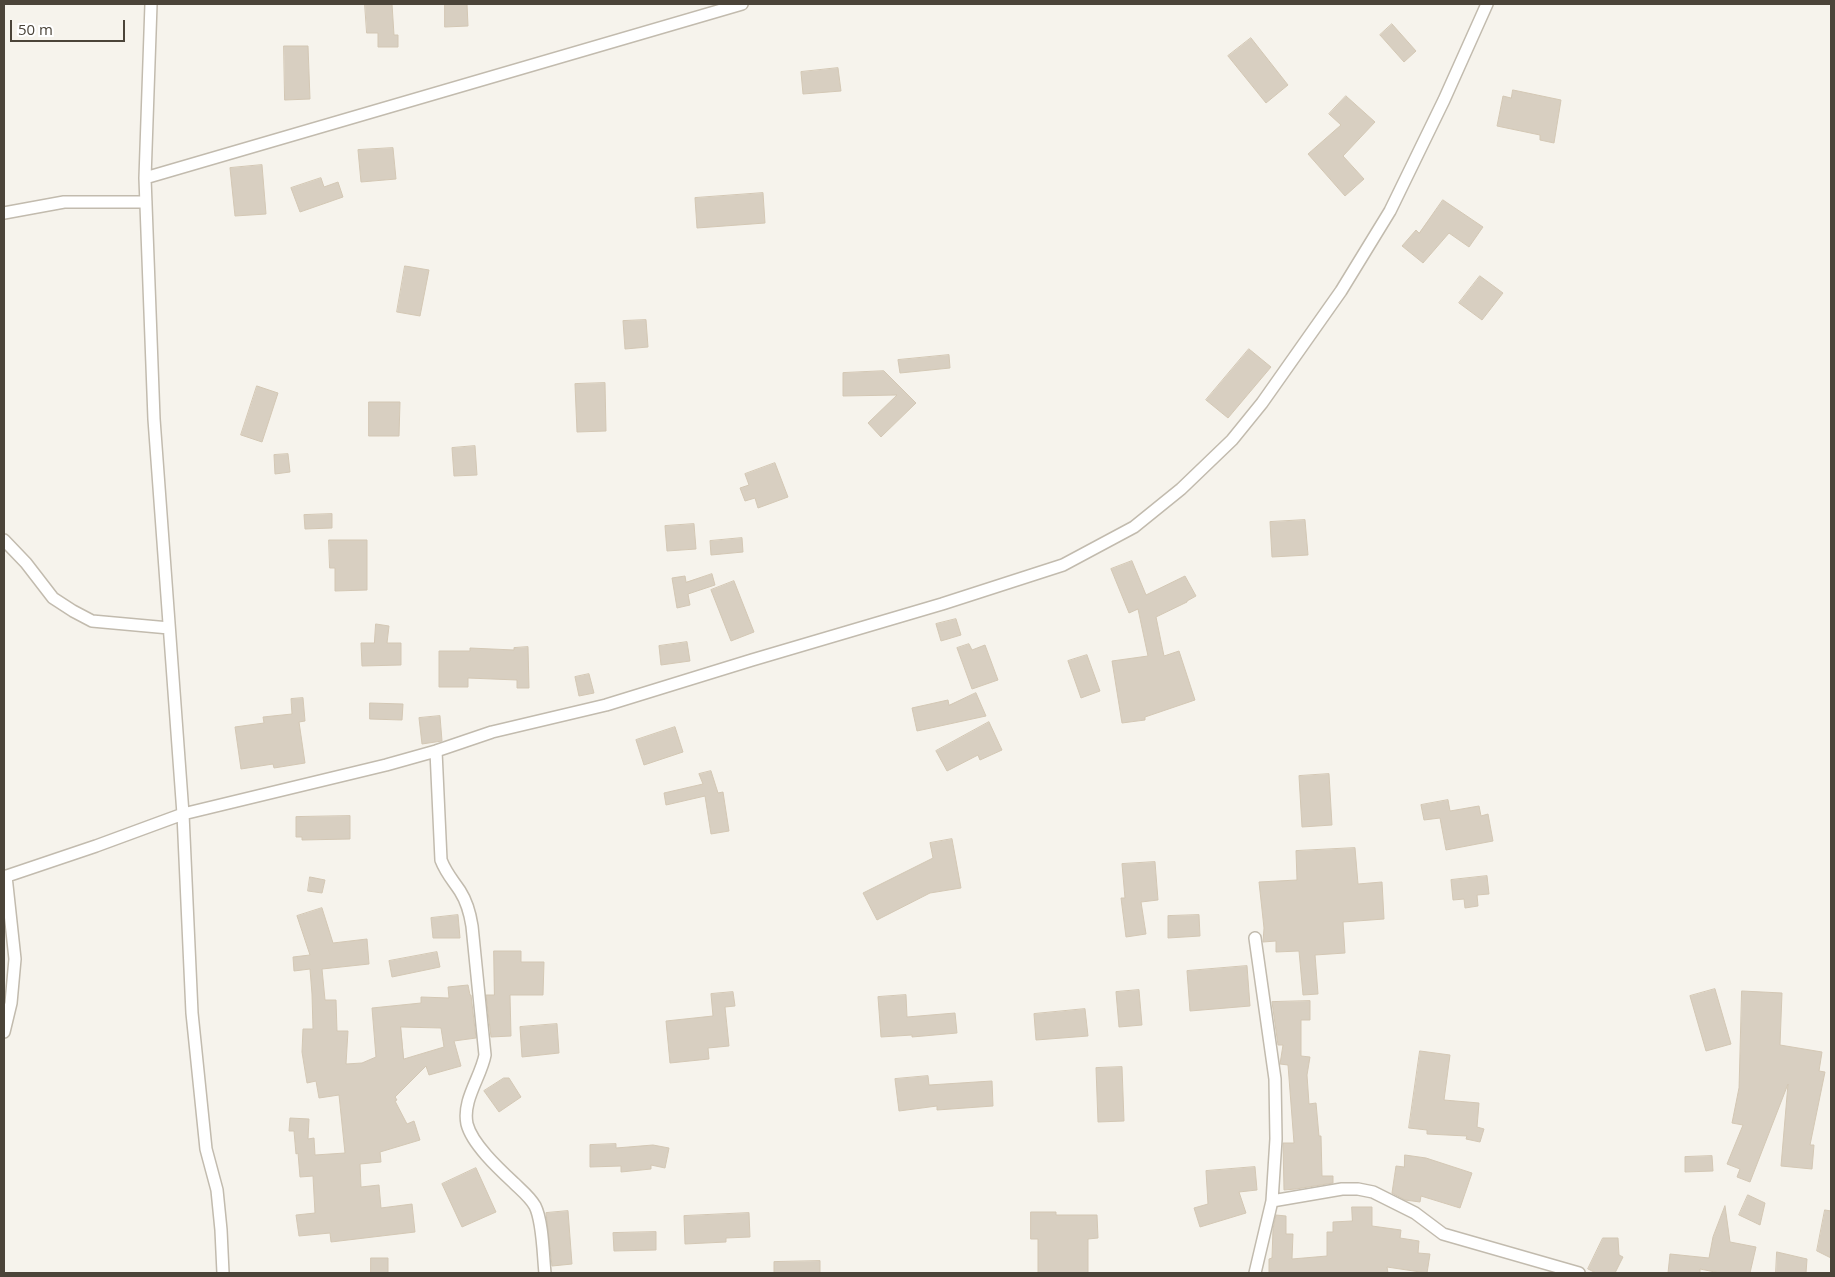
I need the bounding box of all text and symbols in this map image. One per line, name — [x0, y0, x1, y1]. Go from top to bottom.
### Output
scale bar — [12, 10, 128, 42]
text: 50 m — [18, 19, 53, 39]

